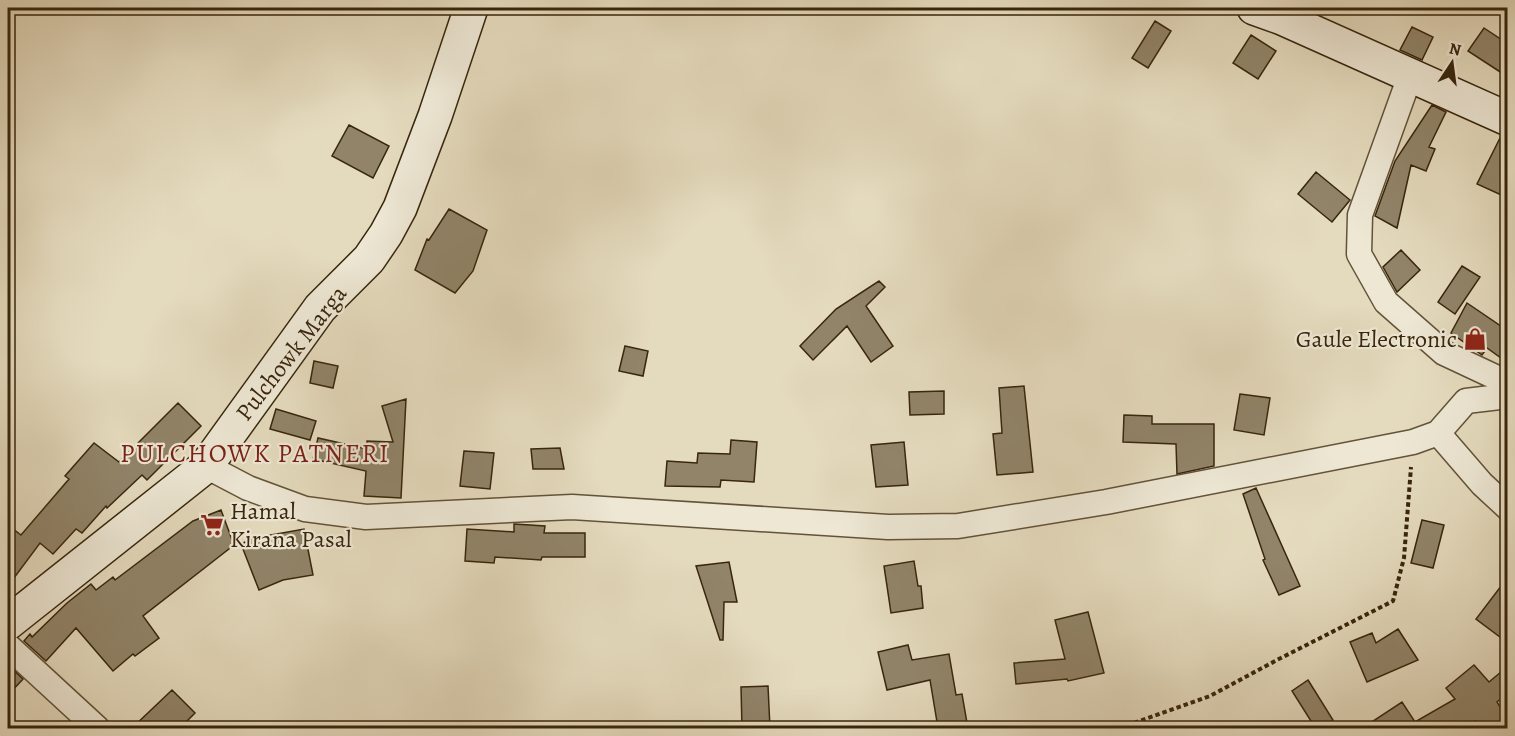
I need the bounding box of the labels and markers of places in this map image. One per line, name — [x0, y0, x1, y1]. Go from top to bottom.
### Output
place label: Gaule Electronic — [1296, 323, 1457, 355]
shop icon: Gaule Electronic — [1462, 326, 1488, 352]
place label: Hamal Kirana Pasal — [230, 495, 352, 555]
supermarket icon: Hamal Kirana Pasal — [199, 512, 225, 538]

